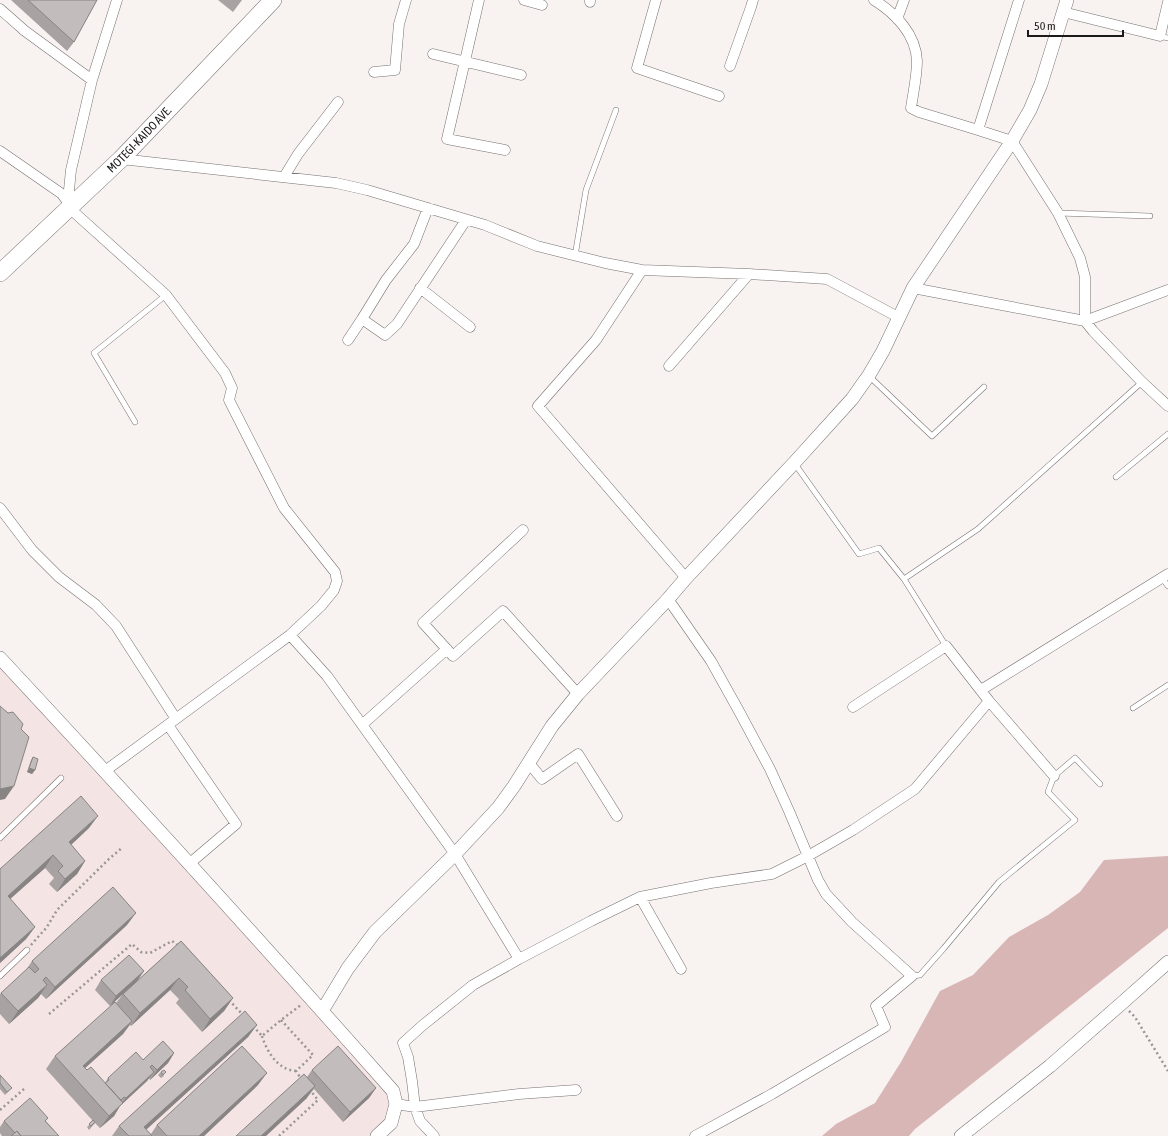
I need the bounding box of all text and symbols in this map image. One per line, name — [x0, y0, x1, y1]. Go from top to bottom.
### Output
scale bar — [1028, 12, 1123, 38]
text: 50 m — [1034, 19, 1056, 33]
street label: MOTEGI-KAIDO AVE. — [104, 103, 175, 175]

